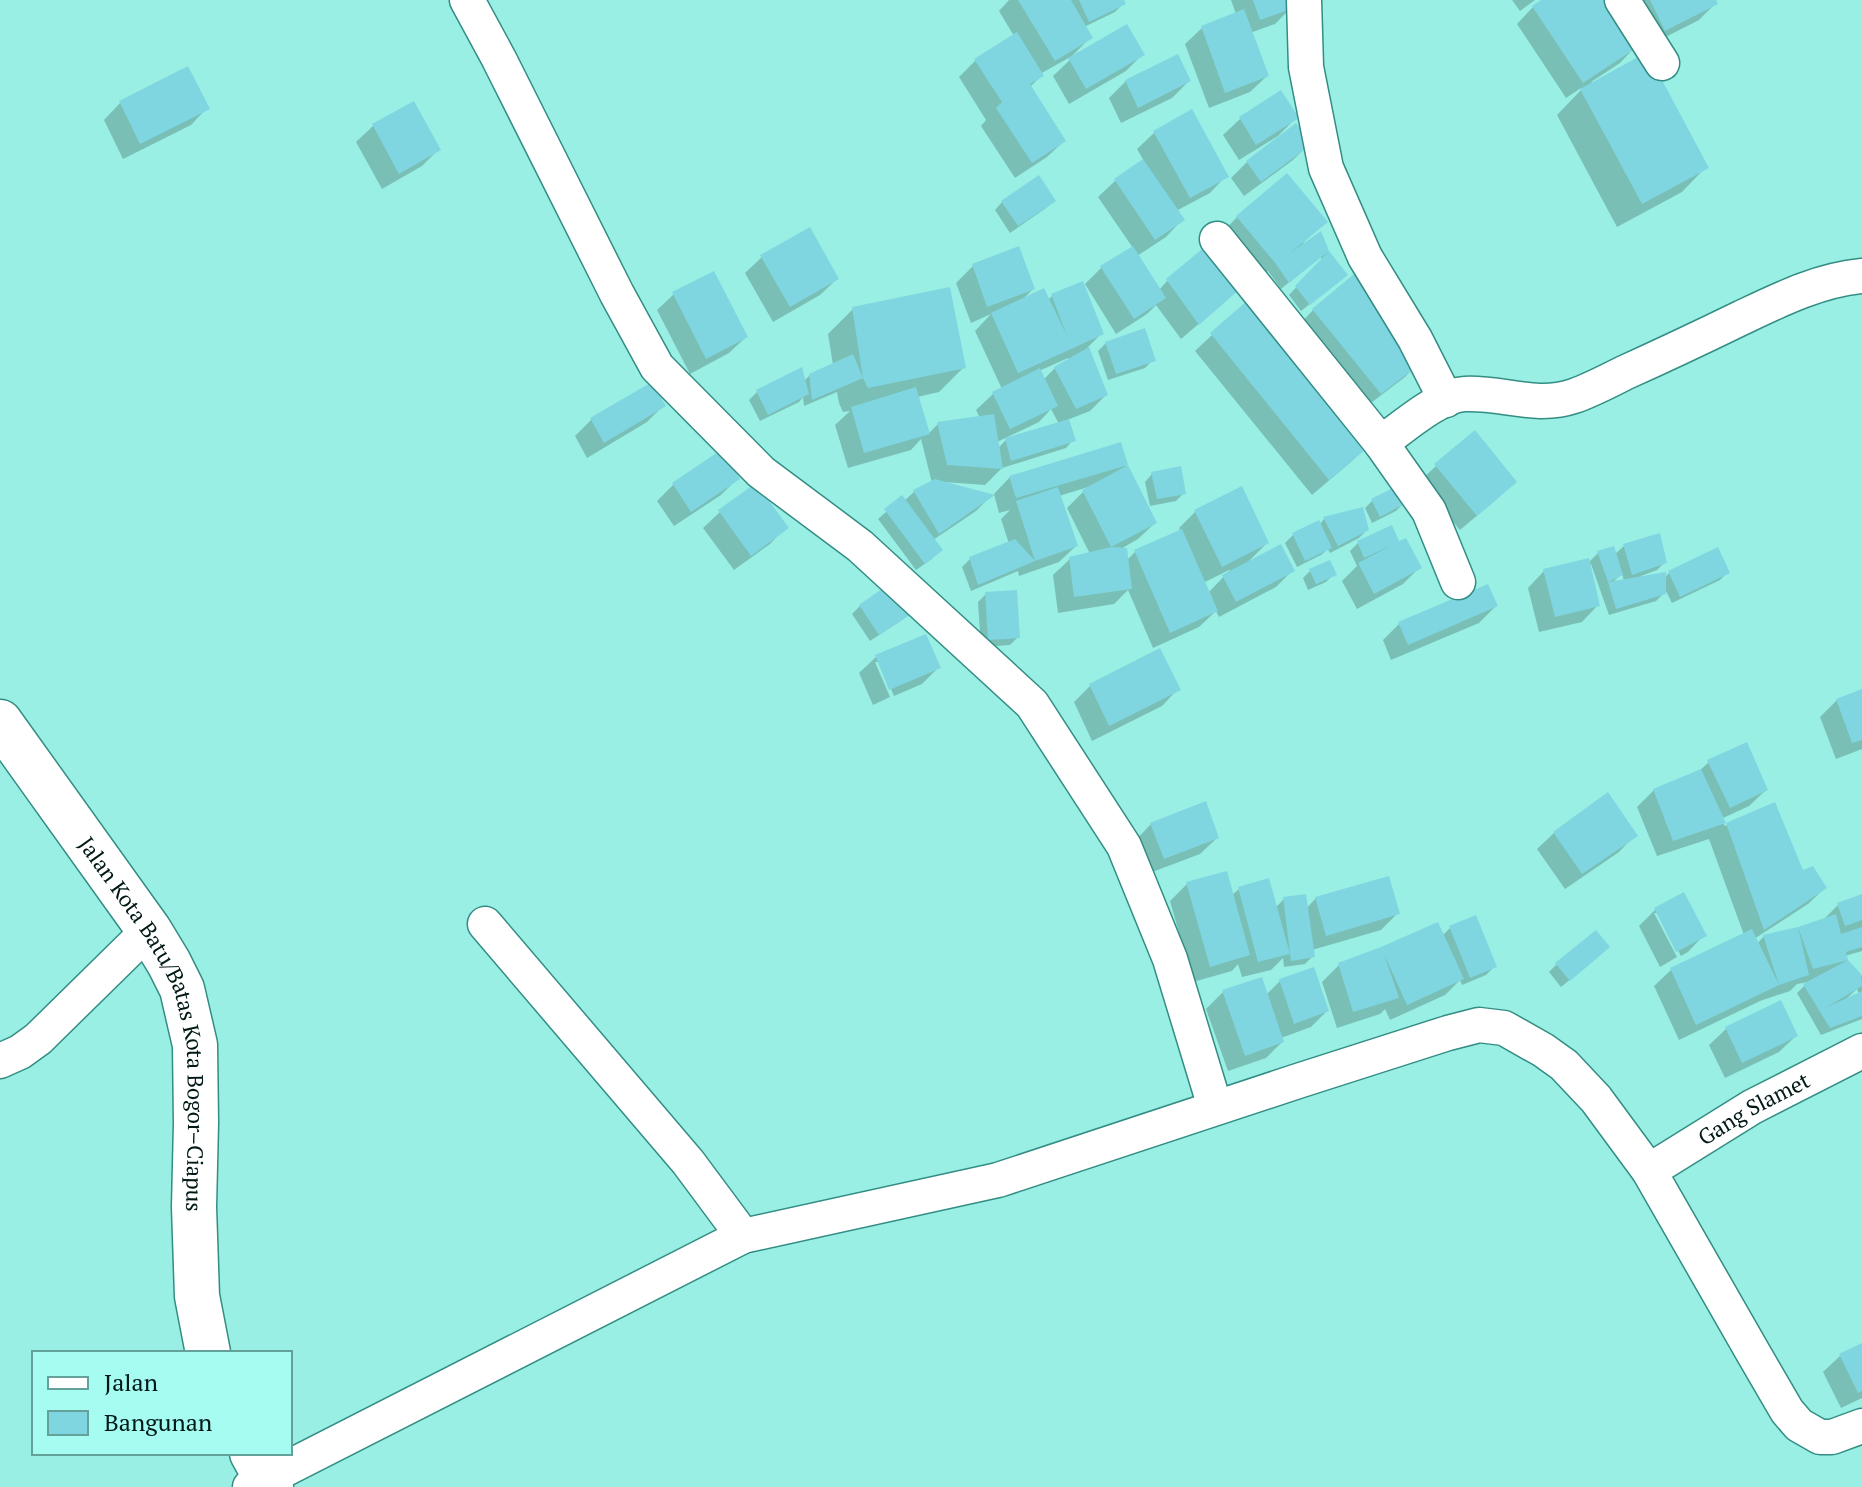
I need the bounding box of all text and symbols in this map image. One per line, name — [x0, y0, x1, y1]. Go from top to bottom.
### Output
street label: Jalan Kota Batu/Batas Kota Bogor–Ciapus — [73, 830, 211, 1212]
street label: Gang Slamet — [1692, 1065, 1814, 1151]
legend — [32, 1351, 292, 1455]
text: Jalan — [104, 1366, 158, 1398]
text: Bangunan — [104, 1406, 212, 1438]

